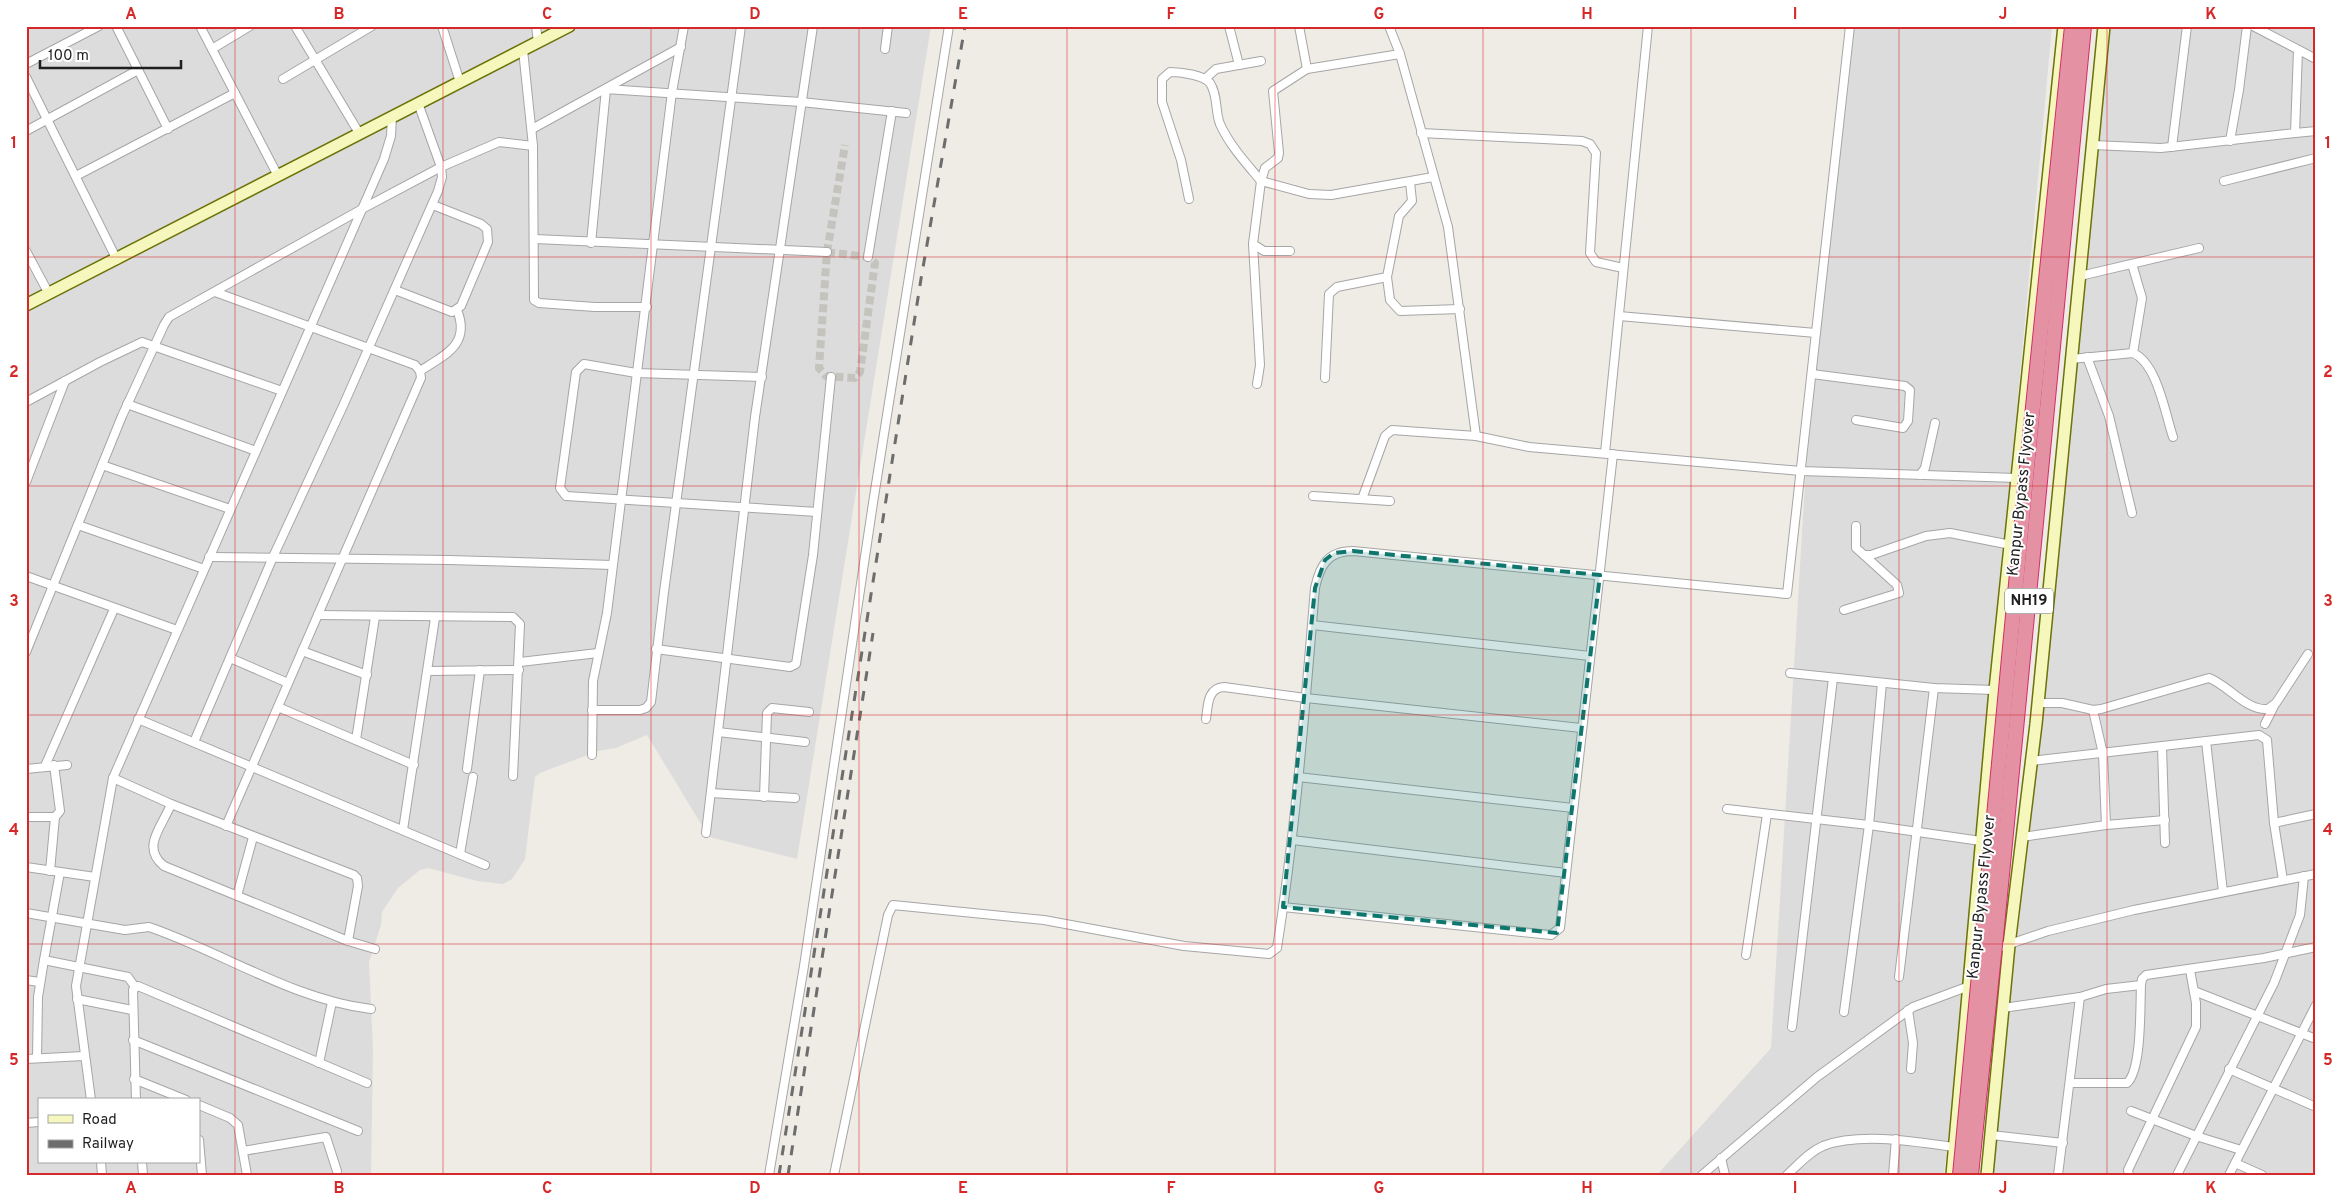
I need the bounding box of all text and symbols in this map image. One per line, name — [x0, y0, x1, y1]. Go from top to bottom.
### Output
text: A — [125, 5, 137, 25]
text: B — [333, 5, 345, 25]
text: C — [542, 5, 552, 25]
text: D — [749, 5, 761, 25]
text: E — [958, 5, 968, 25]
text: F — [1166, 5, 1176, 25]
text: G — [1374, 5, 1384, 25]
text: H — [1581, 5, 1593, 25]
text: I — [1793, 5, 1797, 25]
text: J — [1999, 5, 2007, 25]
text: K — [2205, 5, 2217, 25]
scale bar — [40, 38, 181, 70]
text: 100 m — [48, 47, 89, 66]
text: 1 — [11, 134, 17, 154]
text: 1 — [2325, 134, 2331, 154]
text: 2 — [9, 363, 19, 383]
text: 2 — [2323, 363, 2333, 383]
street label: Kanpur Bypass Flyover — [2003, 411, 2041, 577]
road number: NH19 — [2005, 588, 2053, 614]
text: 3 — [9, 592, 19, 612]
text: 3 — [2323, 592, 2333, 612]
street label: Kanpur Bypass Flyover — [1963, 814, 2001, 980]
text: 4 — [9, 821, 19, 841]
text: 4 — [2323, 821, 2333, 841]
text: 5 — [9, 1051, 19, 1071]
text: 5 — [2323, 1051, 2333, 1071]
legend — [38, 1098, 200, 1164]
text: Road — [82, 1111, 117, 1130]
text: Railway — [82, 1135, 134, 1154]
text: A — [125, 1179, 137, 1199]
text: B — [333, 1179, 345, 1199]
text: C — [542, 1179, 552, 1199]
text: D — [749, 1179, 761, 1199]
text: E — [958, 1179, 968, 1199]
text: F — [1166, 1179, 1176, 1199]
text: G — [1374, 1179, 1384, 1199]
text: H — [1581, 1179, 1593, 1199]
text: I — [1793, 1179, 1797, 1199]
text: J — [1999, 1179, 2007, 1199]
text: K — [2205, 1179, 2217, 1199]

